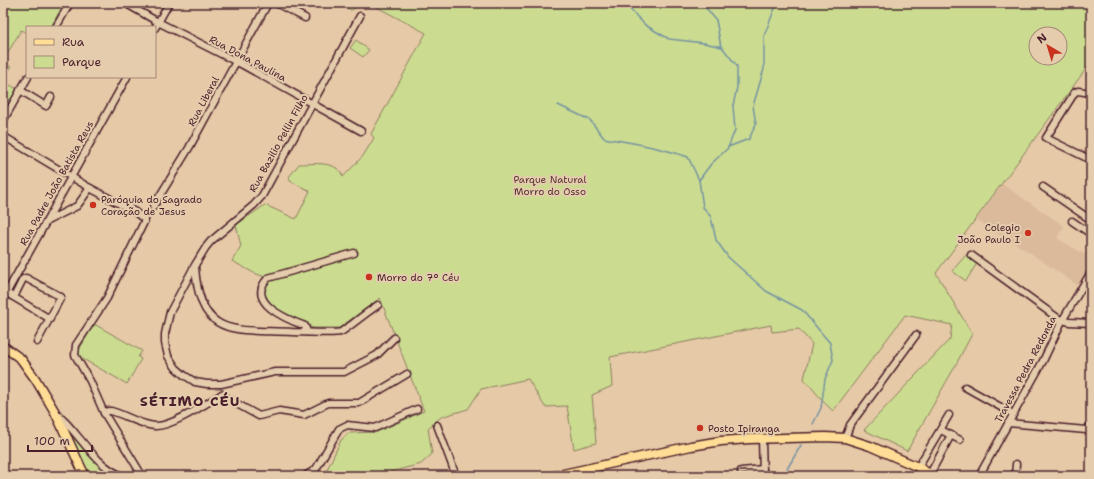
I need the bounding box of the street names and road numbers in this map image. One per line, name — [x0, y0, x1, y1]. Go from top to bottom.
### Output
street label: Rua Dona Paulina — [207, 33, 289, 85]
street label: Rua Liberal — [185, 74, 222, 128]
street label: Rua Bazilio Pellin Filho — [246, 92, 311, 195]
street label: Rua Padre João Batista Reus — [17, 119, 96, 248]
street label: Travessa Pedra Redonda — [992, 313, 1059, 425]

